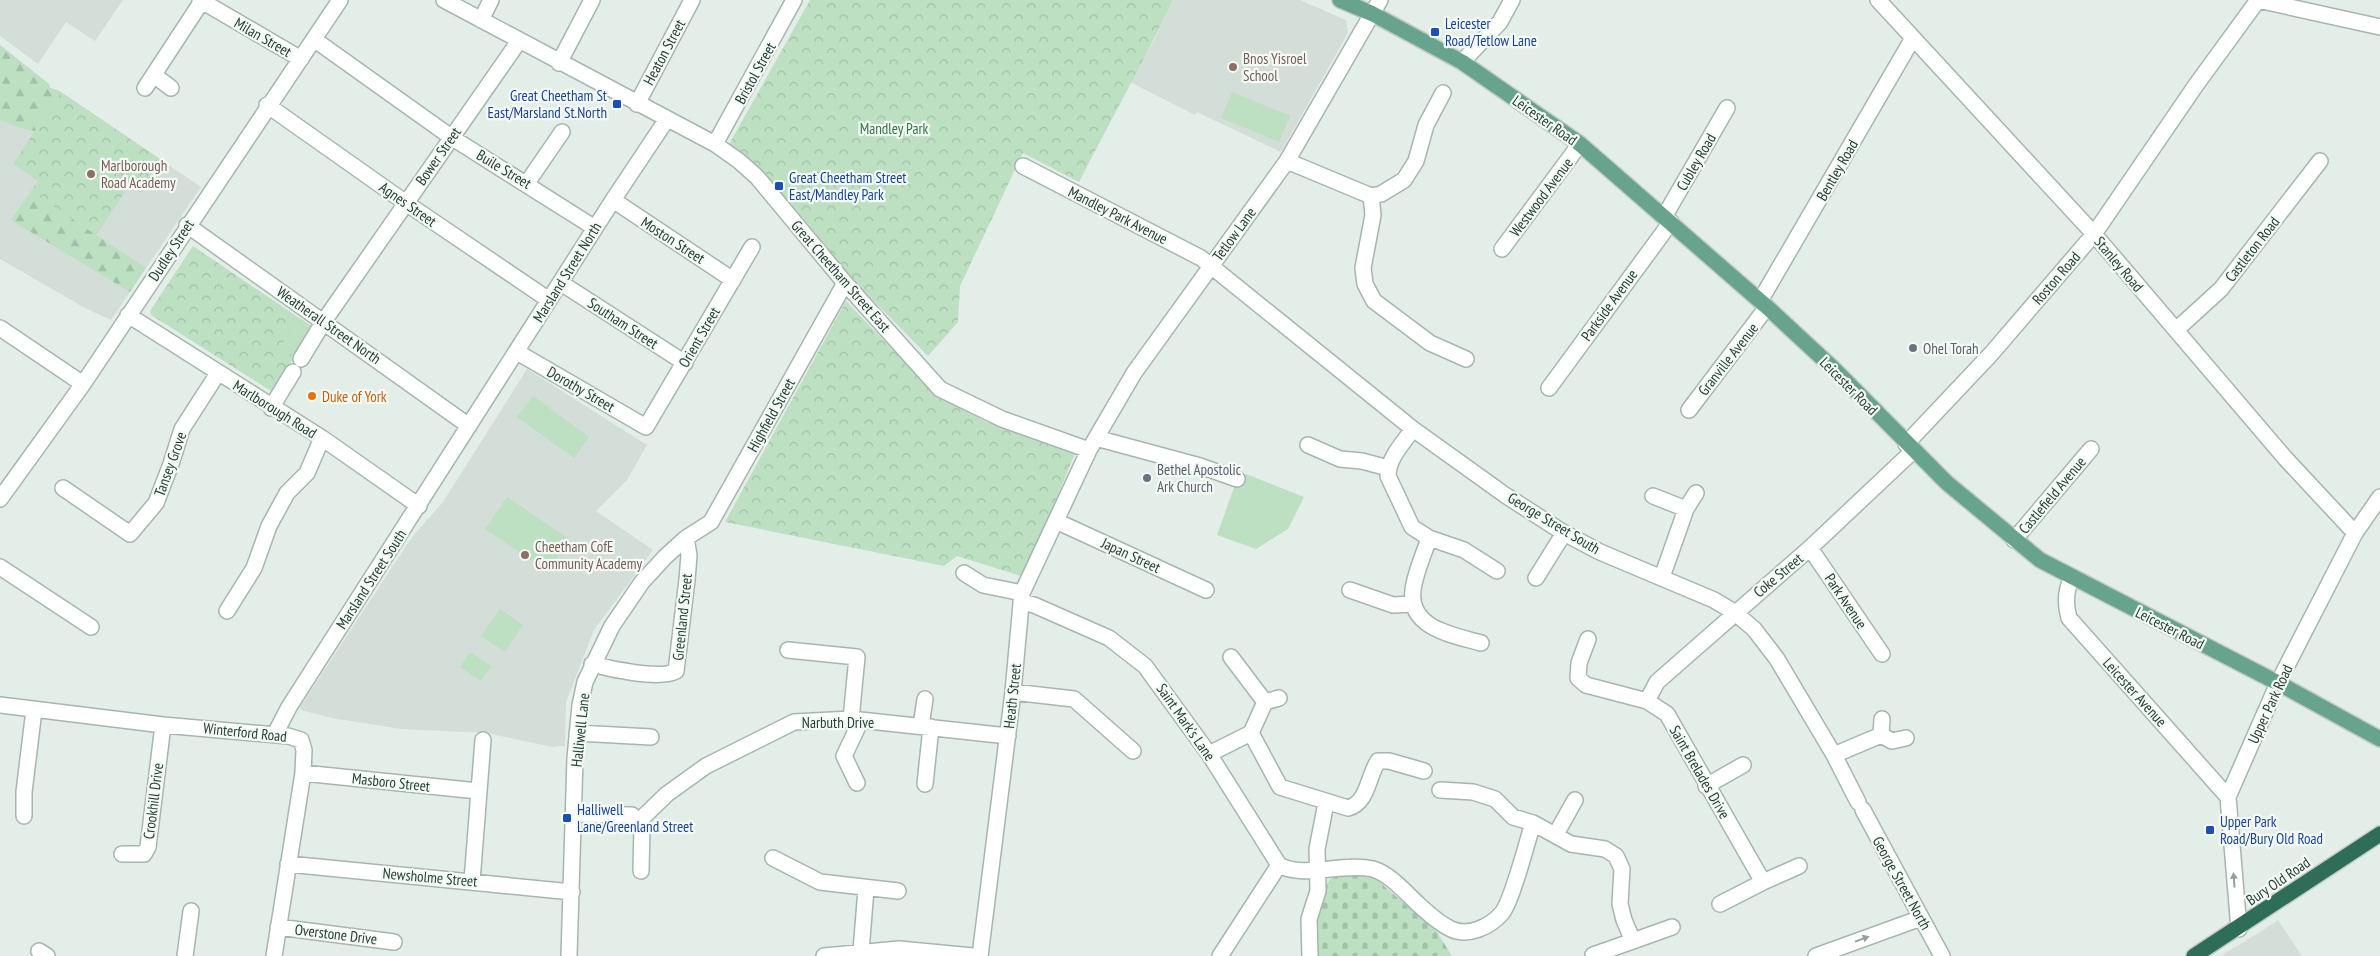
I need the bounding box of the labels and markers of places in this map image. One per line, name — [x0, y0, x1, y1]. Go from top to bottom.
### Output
place label: Leicester Road/Tetlow Lane — [1445, 14, 1537, 50]
marker: Leicester Road/Tetlow Lane — [1429, 26, 1441, 38]
place label: Bnos Yisroel School — [1243, 49, 1307, 85]
marker: Bnos Yisroel School — [1227, 61, 1239, 73]
place label: Great Cheetham St East/Marsland St.North — [487, 86, 607, 122]
marker: Great Cheetham St East/Marsland St.North — [611, 98, 623, 110]
place label: Marlborough Road Academy — [101, 156, 176, 192]
marker: Marlborough Road Academy — [85, 168, 97, 180]
place label: Great Cheetham Street East/Mandley Park — [789, 168, 906, 204]
marker: Great Cheetham Street East/Mandley Park — [773, 180, 785, 192]
place label: Ohel Torah — [1923, 339, 1979, 358]
marker: Ohel Torah — [1907, 342, 1919, 354]
place label: Duke of York — [322, 387, 387, 406]
marker: Duke of York — [306, 390, 318, 402]
place label: Bethel Apostolic Ark Church — [1157, 460, 1242, 496]
marker: Bethel Apostolic Ark Church — [1141, 472, 1153, 484]
place label: Cheetham CofE Community Academy — [535, 537, 643, 573]
marker: Cheetham CofE Community Academy — [519, 549, 531, 561]
place label: Halliwell Lane/Greenland Street — [577, 800, 693, 836]
marker: Halliwell Lane/Greenland Street — [561, 812, 573, 824]
place label: Upper Park Road/Bury Old Road — [2220, 812, 2323, 848]
marker: Upper Park Road/Bury Old Road — [2204, 824, 2216, 836]

